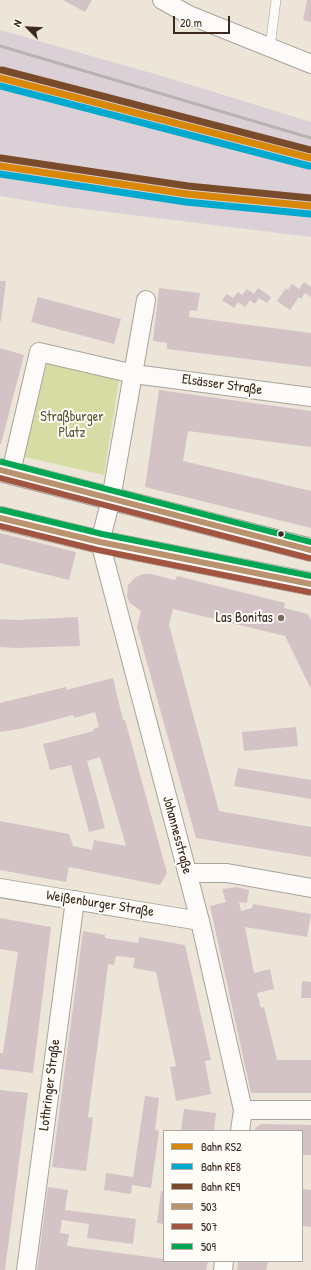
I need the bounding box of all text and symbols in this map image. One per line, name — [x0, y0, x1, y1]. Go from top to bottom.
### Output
north arrow — [8, 8, 48, 48]
scale bar — [175, 8, 232, 34]
text: 20 m — [180, 14, 202, 31]
text: N — [9, 18, 25, 29]
street label: Elsässer Straße — [181, 371, 263, 399]
park label: Straßburger Platz — [40, 409, 104, 442]
unlabelled marker — [276, 529, 286, 539]
place label: Las Bonitas — [216, 610, 273, 626]
marker: Las Bonitas — [276, 613, 286, 623]
street label: Johannesstraße — [159, 794, 195, 876]
street label: Weißenburger Straße — [45, 887, 155, 921]
street label: Lothringer Straße — [36, 1038, 64, 1132]
legend — [163, 1130, 303, 1262]
text: Bahn RS2 — [201, 1138, 242, 1155]
text: Bahn RE8 — [201, 1158, 241, 1175]
text: Bahn RE9 — [201, 1178, 240, 1195]
text: 503 — [201, 1198, 217, 1215]
text: 507 — [201, 1218, 217, 1235]
text: 509 — [201, 1238, 216, 1255]

